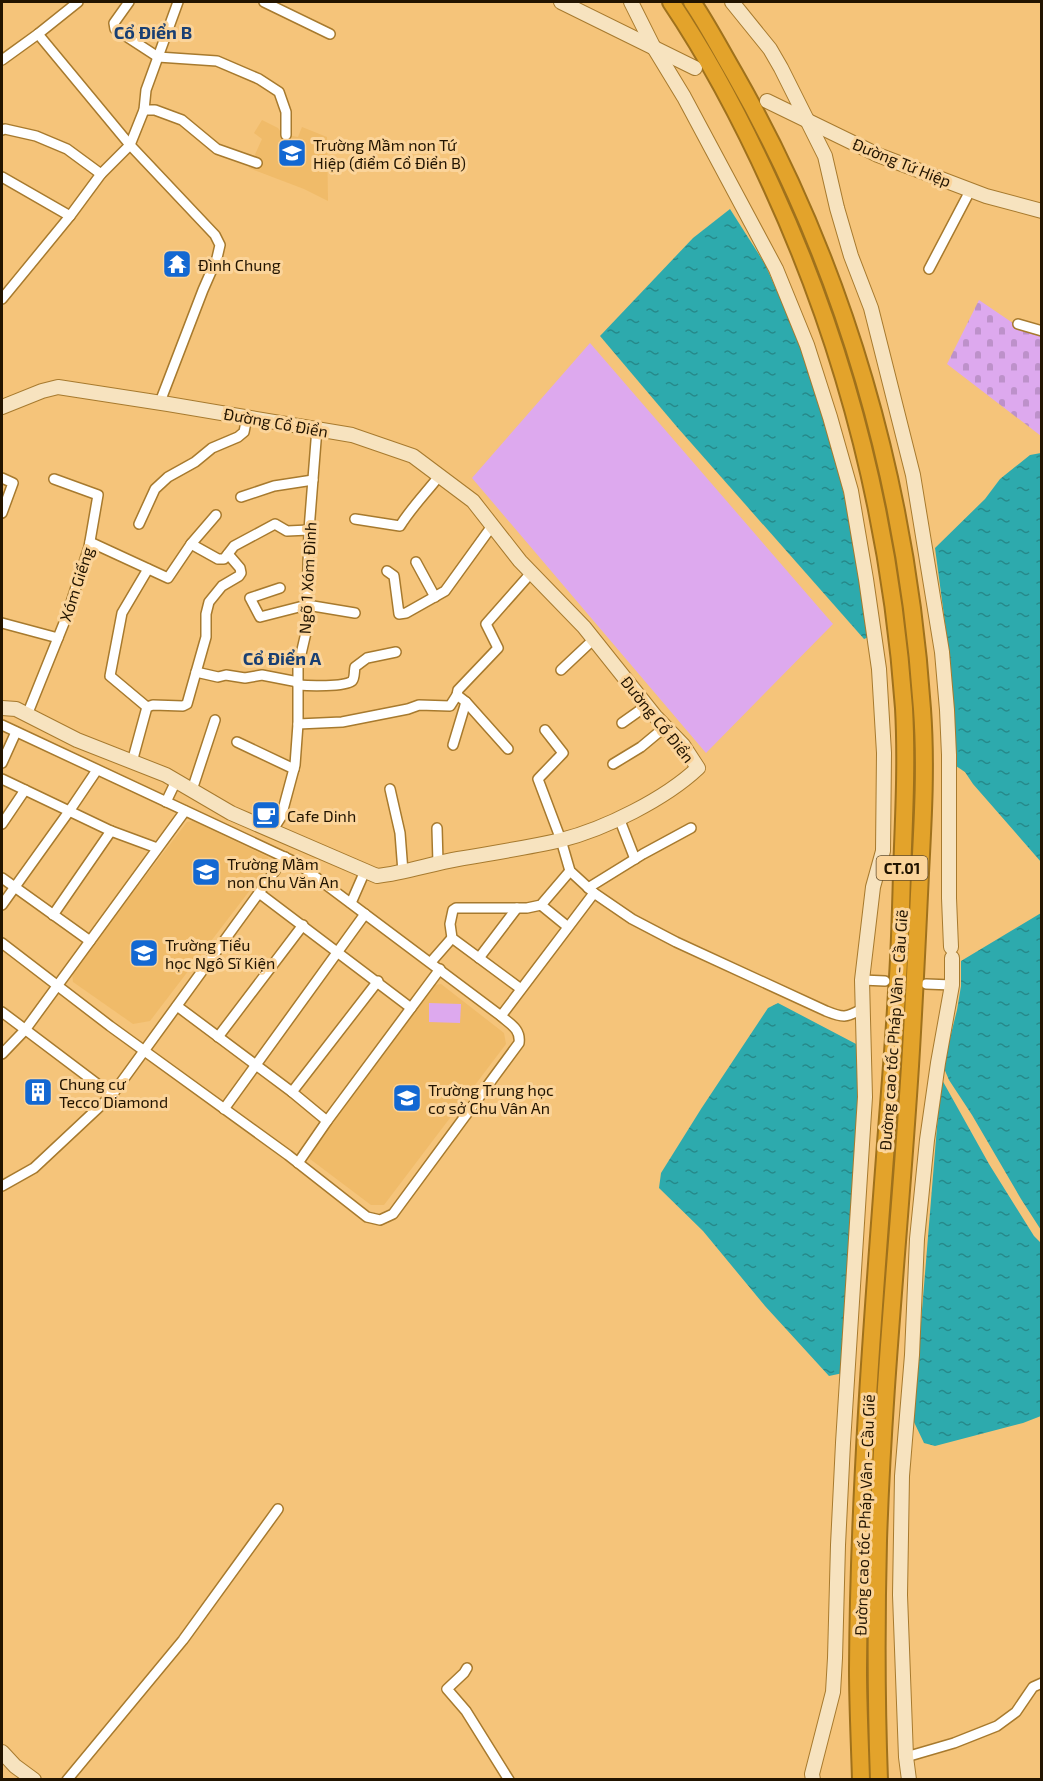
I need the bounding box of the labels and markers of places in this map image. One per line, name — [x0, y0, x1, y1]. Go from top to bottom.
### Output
place label: Trường Mầm non Tứ Hiệp (điểm Cổ Điển B) — [313, 135, 466, 172]
school or university icon: Trường Mầm non Tứ Hiệp (điểm Cổ Điển B) — [276, 137, 308, 169]
temple icon: Đình Chung — [161, 248, 193, 280]
place label: Đình Chung — [198, 255, 281, 274]
cafe icon: Cafe Dinh — [250, 799, 282, 831]
place label: Cafe Dinh — [287, 806, 356, 825]
place label: Trường Mầm non Chu Văn An — [227, 854, 339, 891]
school or university icon: Trường Mầm non Chu Văn An — [190, 856, 222, 888]
place label: Trường Tiểu học Ngô Sĩ Kiện — [165, 935, 275, 972]
school or university icon: Trường Tiểu học Ngô Sĩ Kiện — [128, 937, 160, 969]
place label: Chung cư Tecco Diamond — [59, 1074, 168, 1111]
building icon: Chung cư Tecco Diamond — [22, 1076, 54, 1108]
place label: Trường Trung học cơ sở Chu Vân An — [428, 1080, 554, 1117]
school or university icon: Trường Trung học cơ sở Chu Vân An — [391, 1082, 423, 1114]

